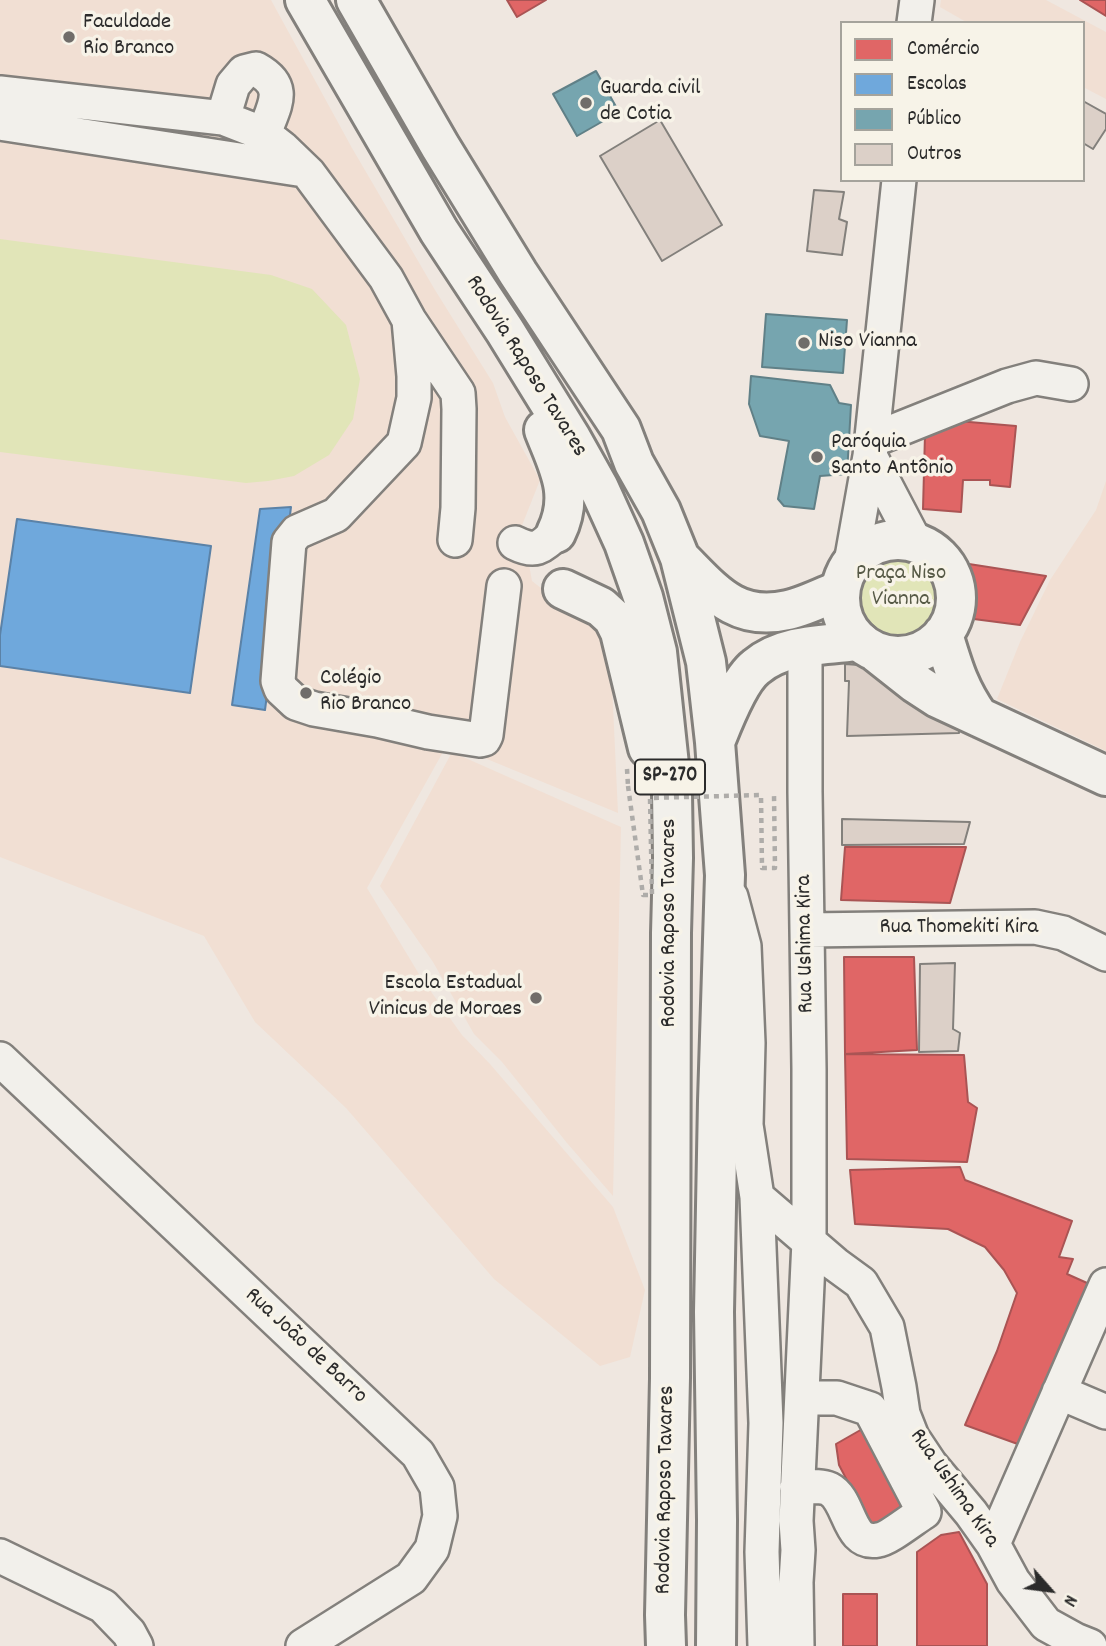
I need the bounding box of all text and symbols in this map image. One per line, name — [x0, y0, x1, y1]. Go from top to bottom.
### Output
place label: Faculdade Rio Branco — [83, 10, 174, 64]
legend — [840, 21, 1085, 182]
marker: Faculdade Rio Branco — [61, 29, 77, 45]
text: Comércio — [907, 35, 980, 65]
text: Escolas — [907, 70, 967, 100]
place label: Guarda civil de Cotia — [600, 76, 700, 130]
marker: Guarda civil de Cotia — [578, 95, 594, 111]
text: Público — [907, 105, 961, 135]
text: Outros — [907, 140, 962, 170]
street label: Rodovia Raposo Tavares — [458, 271, 592, 463]
place label: Niso Vianna — [818, 329, 917, 357]
marker: Niso Vianna — [796, 335, 812, 351]
place label: Paróquia Santo Antônio — [831, 430, 954, 484]
marker: Paróquia Santo Antônio — [809, 449, 825, 465]
park label: Praça Niso Vianna — [856, 561, 946, 615]
place label: Colégio Rio Branco — [320, 666, 411, 720]
marker: Colégio Rio Branco — [298, 685, 314, 701]
road number: SP-270 — [635, 760, 705, 794]
street label: Rodovia Raposo Tavares — [657, 818, 685, 1028]
street label: Rua Ushima Kira — [792, 874, 822, 1014]
street label: Rua Thomekiti Kira — [880, 915, 1038, 943]
place label: Escola Estadual Vinicus de Moraes — [369, 971, 522, 1025]
marker: Escola Estadual Vinicus de Moraes — [528, 990, 544, 1006]
street label: Rua João de Barro — [238, 1283, 372, 1411]
street label: Rodovia Raposo Tavares — [651, 1385, 683, 1595]
street label: Rua Ushima Kira — [902, 1424, 1004, 1554]
north arrow — [1015, 1555, 1085, 1625]
text: N — [1055, 1590, 1083, 1611]

